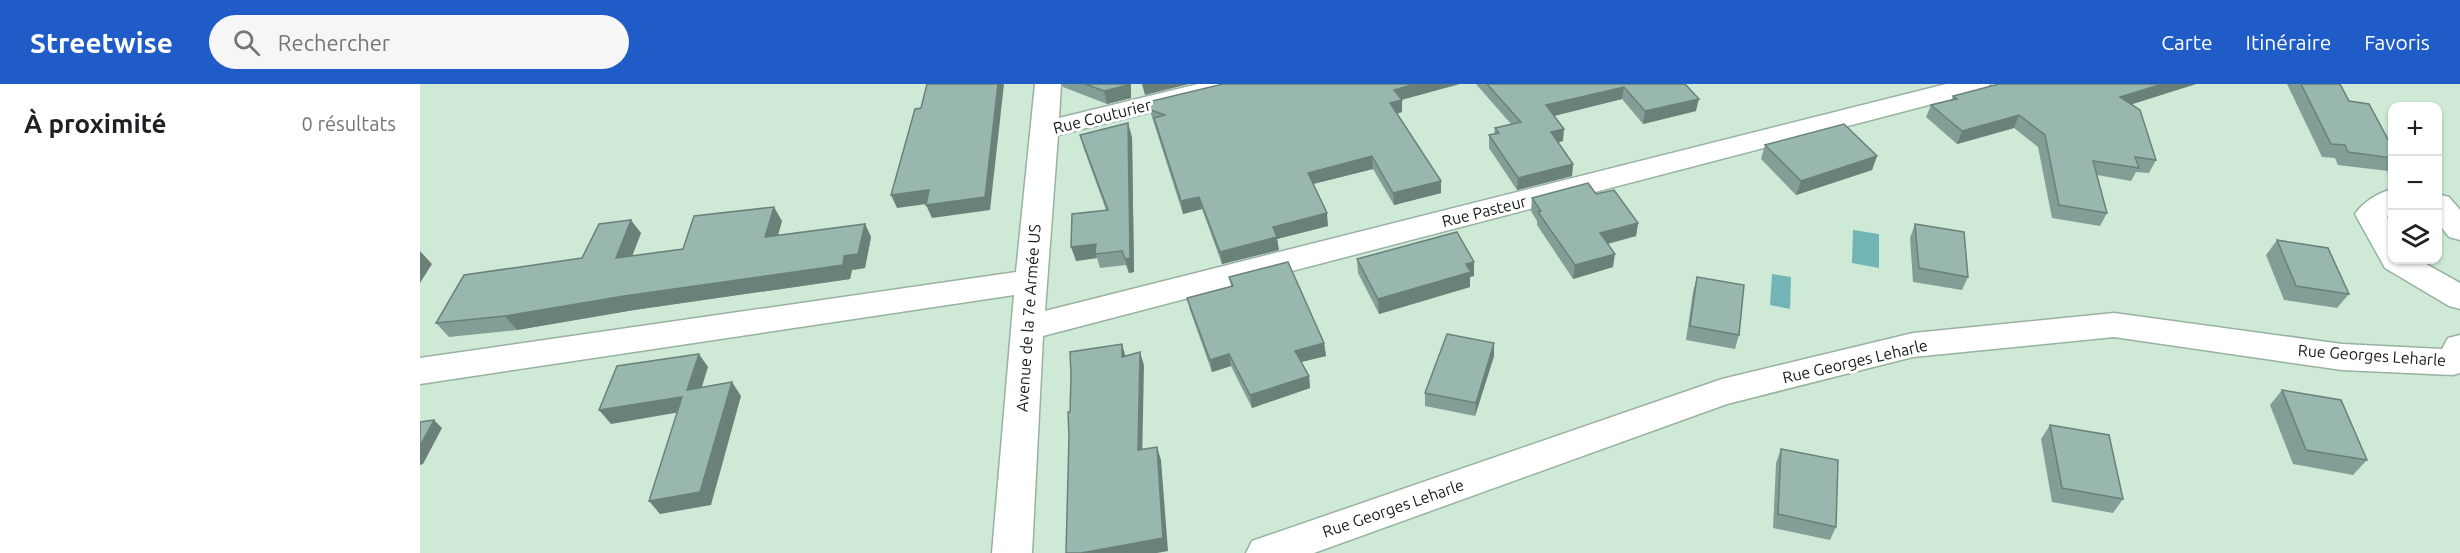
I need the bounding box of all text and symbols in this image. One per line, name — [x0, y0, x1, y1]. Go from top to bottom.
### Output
search box — [209, 15, 629, 69]
icon: search — [230, 26, 263, 59]
text: Streetwise — [30, 27, 173, 58]
text: Rechercher — [278, 30, 390, 55]
text: Carte — [2161, 30, 2213, 54]
text: Itinéraire — [2246, 30, 2331, 54]
text: Favoris — [2364, 30, 2430, 54]
street label: Rue Couturier — [1051, 95, 1153, 137]
map controls — [2388, 102, 2442, 264]
button: + — [2388, 102, 2442, 156]
text: À proximité — [24, 109, 166, 138]
text: 0 résultats — [302, 112, 396, 135]
button: − — [2388, 156, 2442, 210]
street label: Rue Pasteur — [1440, 192, 1528, 230]
button: layers — [2388, 210, 2442, 264]
street label: Avenue de la 7e Armée US — [1012, 224, 1044, 412]
street label: Rue Georges Leharle — [1781, 336, 1929, 386]
street label: Rue Georges Leharle — [2297, 341, 2447, 369]
street label: Rue Georges Leharle — [1320, 475, 1466, 541]

